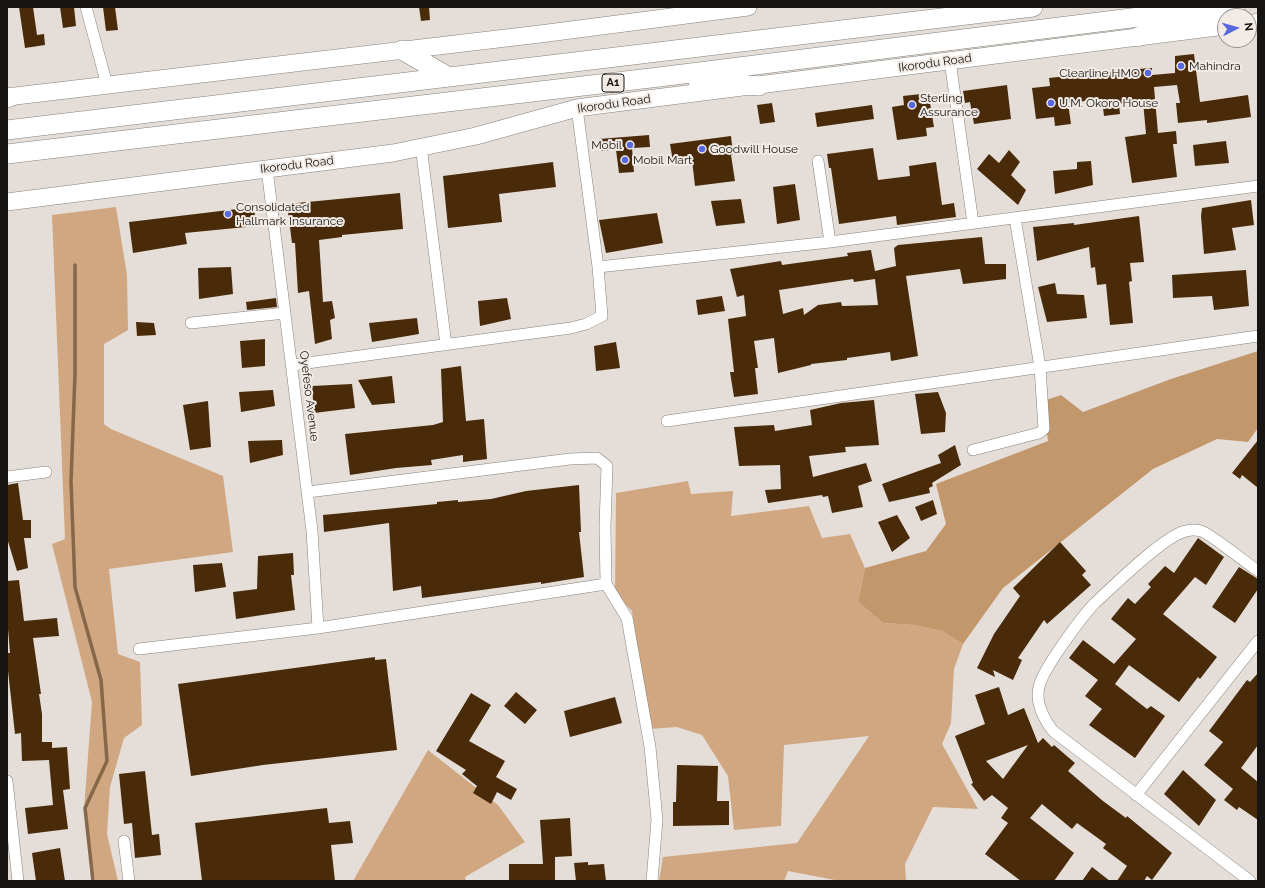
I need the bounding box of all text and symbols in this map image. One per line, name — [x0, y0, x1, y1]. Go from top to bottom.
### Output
north arrow — [1217, 8, 1257, 48]
text: N — [1242, 22, 1255, 32]
street label: Ikorodu Road — [897, 51, 973, 75]
place label: Mahindra — [1189, 59, 1241, 73]
marker: Mahindra — [1176, 61, 1186, 71]
place label: Clearline HMO — [1059, 66, 1140, 80]
marker: Clearline HMO — [1143, 68, 1153, 78]
road number: A1 — [602, 74, 624, 92]
place label: Sterling Assurance — [920, 91, 978, 119]
street label: Ikorodu Road — [576, 92, 652, 116]
place label: U.M. Okoro House — [1059, 96, 1158, 110]
marker: U.M. Okoro House — [1046, 98, 1056, 108]
marker: Sterling Assurance — [907, 100, 917, 110]
place label: Mobil — [591, 138, 622, 152]
marker: Mobil — [625, 140, 635, 150]
place label: Goodwill House — [710, 142, 798, 156]
marker: Goodwill House — [697, 144, 707, 154]
street label: Ikorodu Road — [260, 153, 334, 177]
place label: Mobil Mart — [633, 153, 692, 167]
marker: Mobil Mart — [620, 155, 630, 165]
place label: Consolidated Hallmark Insurance — [236, 200, 343, 228]
marker: Consolidated Hallmark Insurance — [223, 209, 233, 219]
street label: Oyefeso Avenue — [296, 350, 322, 442]

